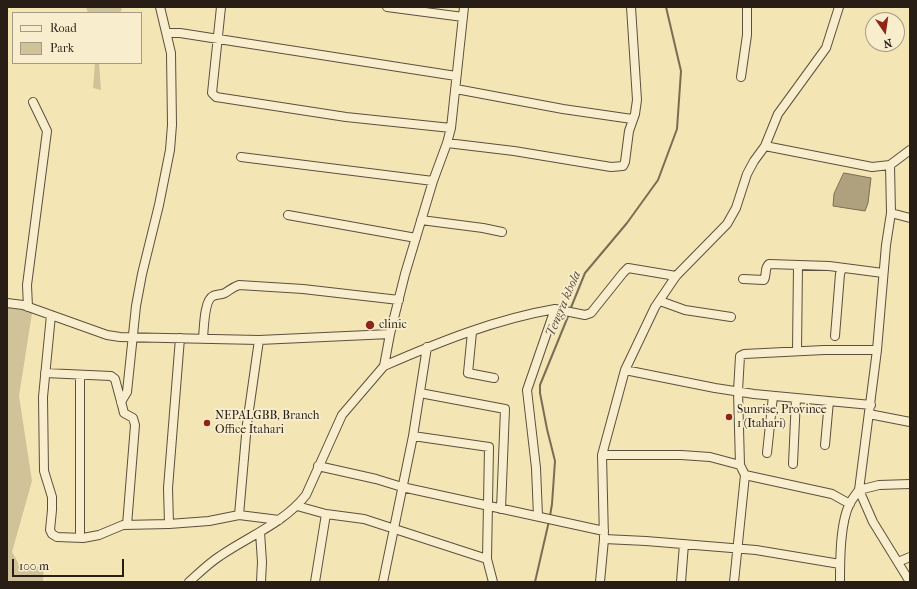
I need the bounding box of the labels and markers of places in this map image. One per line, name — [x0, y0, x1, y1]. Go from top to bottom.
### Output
place label: clinic — [379, 318, 407, 332]
marker: clinic — [364, 319, 376, 331]
place label: Sunrise, Province 1 (Itahari) — [737, 403, 827, 431]
place label: NEPALGBB, Branch Office Itahari — [215, 409, 320, 437]
marker: Sunrise, Province 1 (Itahari) — [724, 412, 734, 422]
marker: NEPALGBB, Branch Office Itahari — [202, 418, 212, 428]

